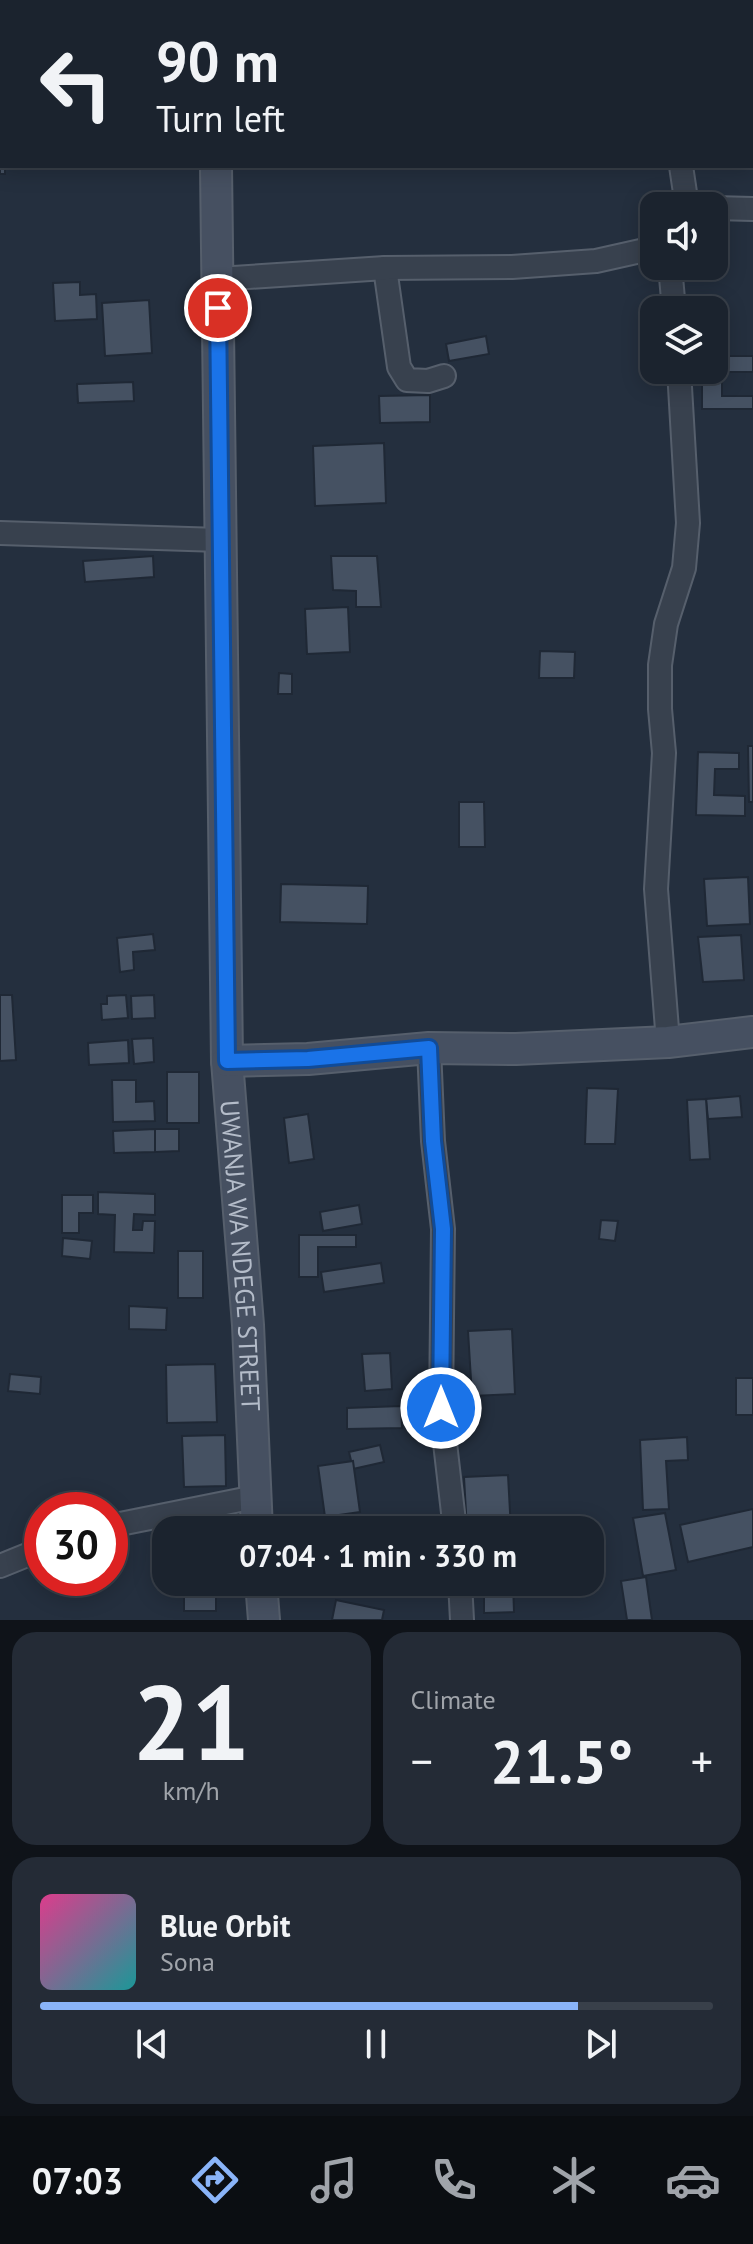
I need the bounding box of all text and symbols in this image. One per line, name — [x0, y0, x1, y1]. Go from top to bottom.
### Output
text: 90 m — [156, 25, 279, 97]
icon: left — [24, 32, 128, 136]
text: Turn left — [156, 95, 285, 142]
map controls — [640, 192, 728, 384]
button: sound — [640, 192, 728, 280]
pin — [184, 274, 252, 342]
icon: arrive — [196, 286, 240, 330]
button: layers — [640, 296, 728, 384]
street label: UWANJA WA NDEGE STREET — [214, 1099, 268, 1412]
position arrow — [399, 1366, 483, 1450]
speed limit sign: 30 — [24, 1492, 128, 1596]
text: 07:04 · 1 min · 330 m — [239, 1536, 517, 1575]
text: 21 — [132, 1654, 250, 1789]
text: Climate — [411, 1683, 496, 1716]
text: 21.5° — [490, 1722, 633, 1800]
text: − — [411, 1732, 433, 1789]
text: + — [691, 1732, 713, 1789]
text: km/h — [163, 1774, 220, 1807]
text: Blue Orbit — [160, 1906, 290, 1945]
text: Sona — [160, 1945, 215, 1978]
icon: previous — [130, 2022, 174, 2066]
icon: pause — [354, 2022, 398, 2066]
icon: next — [579, 2022, 623, 2066]
icon: directions — [187, 2152, 243, 2208]
icon: music — [306, 2152, 362, 2208]
icon: phone — [426, 2152, 482, 2208]
icon: climate — [546, 2152, 602, 2208]
icon: car — [665, 2152, 721, 2208]
text: 07:03 — [32, 2157, 123, 2204]

